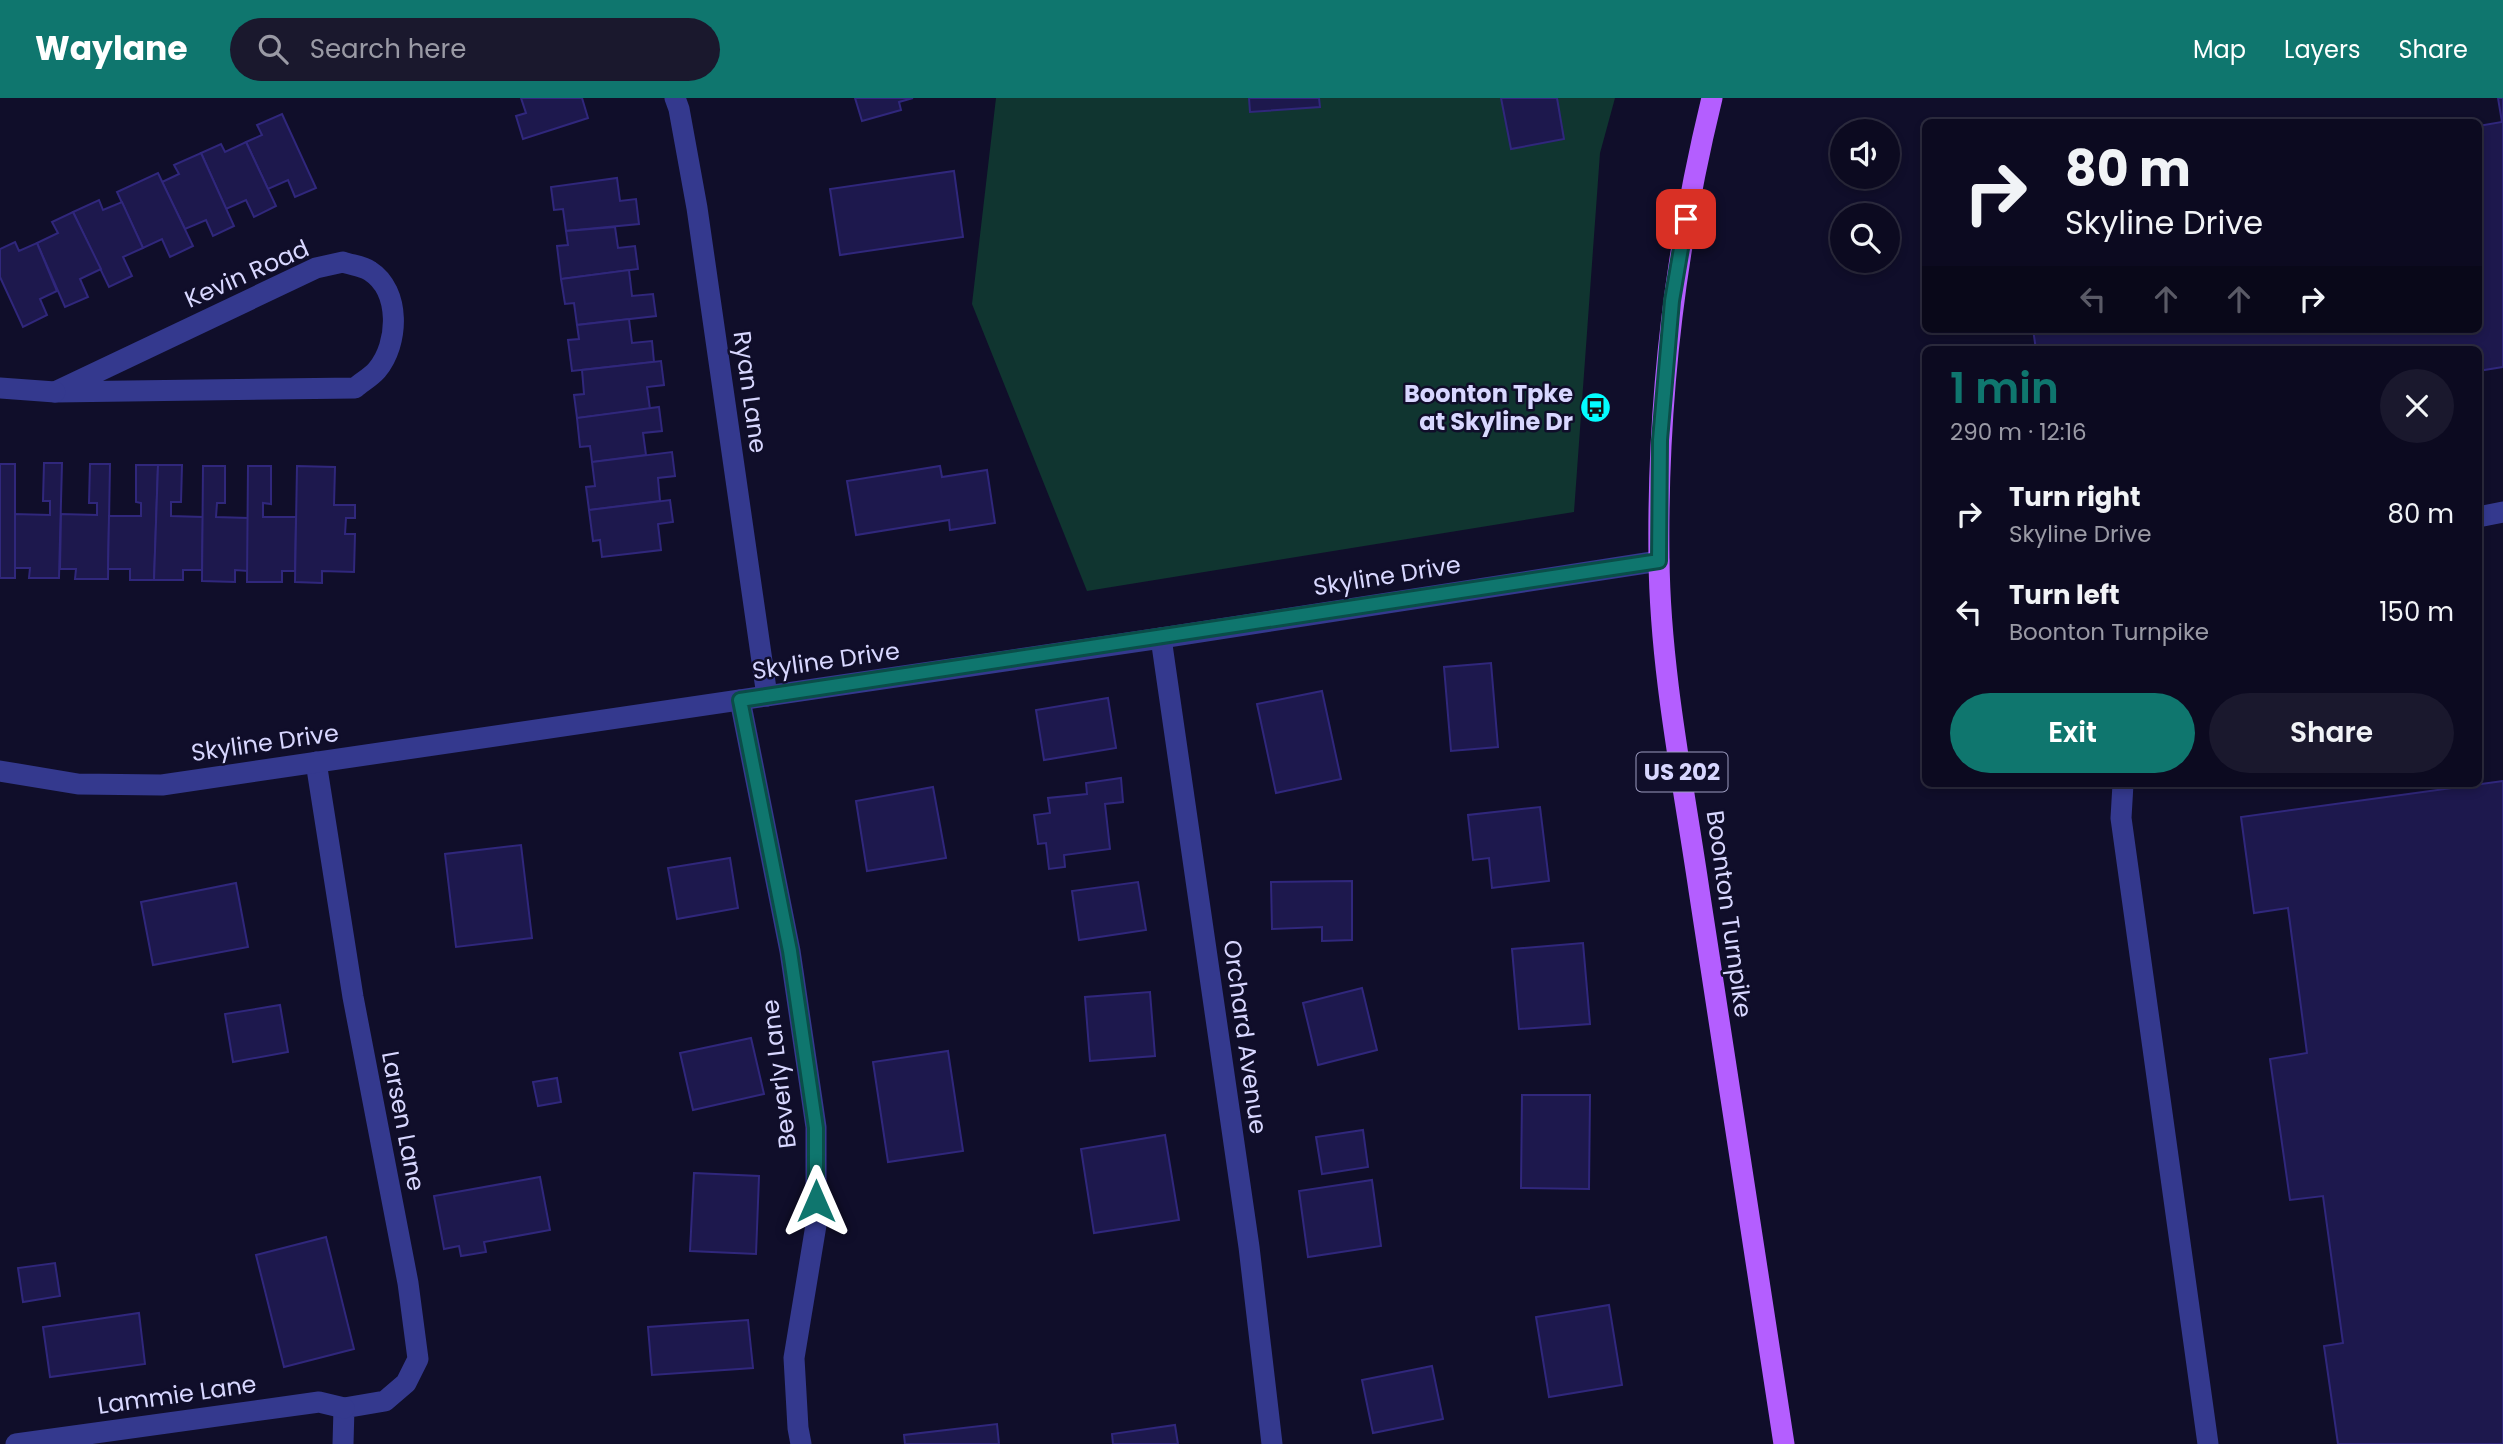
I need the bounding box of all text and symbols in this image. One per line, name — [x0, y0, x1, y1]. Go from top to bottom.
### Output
search box — [230, 18, 720, 81]
text: Waylane — [35, 25, 188, 72]
icon: search — [254, 30, 292, 68]
text: Search here — [310, 31, 466, 67]
text: Map — [2193, 33, 2246, 66]
text: Layers — [2284, 33, 2360, 66]
text: Share — [2398, 33, 2468, 66]
map controls — [1830, 119, 1900, 273]
button: sound — [1830, 119, 1900, 189]
text: 80 m — [2065, 135, 2191, 203]
icon: right — [1950, 147, 2041, 238]
pin — [1656, 189, 1716, 249]
icon: arrive — [1667, 200, 1705, 238]
text: Skyline Drive — [2065, 200, 2263, 245]
button: search — [1830, 203, 1900, 273]
street label: Kevin Road — [179, 231, 314, 316]
icon: left — [2074, 280, 2112, 318]
icon: ahead — [2147, 280, 2185, 318]
icon: ahead — [2220, 280, 2258, 318]
icon: right — [2293, 280, 2331, 318]
street label: Ryan Lane — [726, 329, 775, 455]
text: 1 min — [1950, 359, 2059, 418]
button: close — [2380, 369, 2454, 443]
place label: Boonton Tpke at Skyline Dr — [1404, 377, 1573, 438]
bus stop icon: Boonton Tpke at Skyline Dr — [1579, 391, 1613, 425]
text: 290 m · 12:16 — [1950, 416, 2087, 448]
text: Turn right — [2009, 479, 2141, 515]
icon: right — [1950, 495, 1988, 533]
text: 80 m — [2388, 496, 2454, 532]
text: Skyline Drive — [2009, 518, 2151, 550]
street label: Skyline Drive — [1311, 548, 1463, 603]
text: Turn left — [2009, 577, 2120, 613]
icon: left — [1950, 593, 1988, 631]
text: 150 m — [2379, 594, 2454, 630]
text: Boonton Turnpike — [2009, 616, 2209, 648]
street label: Skyline Drive — [750, 634, 902, 687]
button: Exit — [1950, 693, 2195, 773]
button: Share — [2209, 693, 2454, 773]
street label: Skyline Drive — [189, 716, 341, 769]
road number: US 202 — [1636, 752, 1728, 792]
street label: Boonton Turnpike — [1699, 808, 1760, 1020]
street label: Orchard Avenue — [1216, 938, 1275, 1136]
street label: Beverly Lane — [753, 998, 804, 1150]
street label: Larsen Lane — [374, 1048, 433, 1194]
position arrow — [779, 1164, 853, 1238]
street label: Lammie Lane — [95, 1367, 258, 1422]

